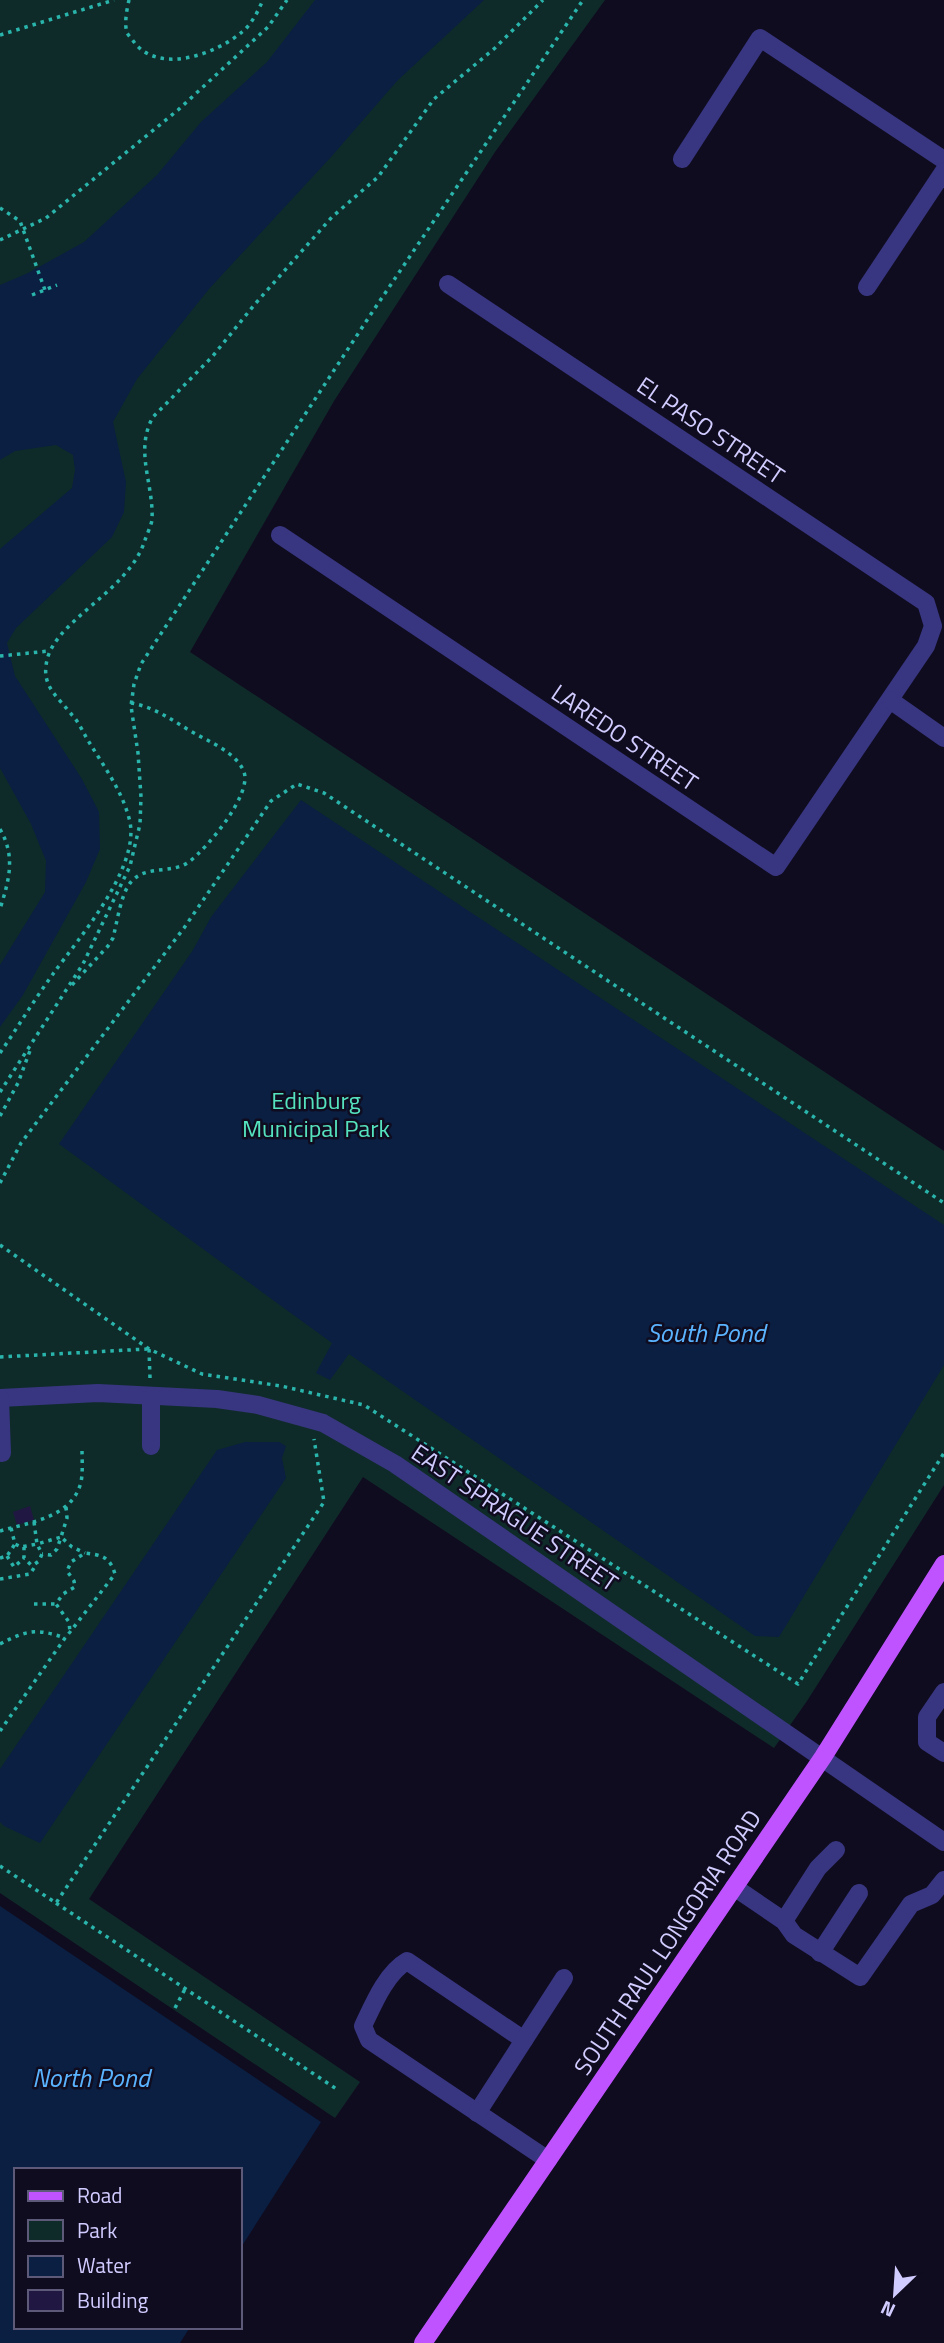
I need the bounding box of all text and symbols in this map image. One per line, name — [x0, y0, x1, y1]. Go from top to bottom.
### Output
street label: EL PASO STREET — [630, 367, 792, 493]
street label: LAREDO STREET — [544, 675, 706, 800]
park label: Edinburg Municipal Park — [242, 1082, 391, 1146]
water label: South Pond — [647, 1313, 768, 1352]
street label: EAST SPRAGUE STREET — [404, 1434, 626, 1600]
street label: SOUTH RAUL LONGORIA ROAD — [564, 1802, 770, 2082]
water label: North Pond — [32, 2058, 153, 2097]
legend — [14, 2168, 242, 2329]
text: Road — [77, 2179, 122, 2211]
text: Park — [77, 2214, 117, 2246]
text: Water — [77, 2249, 131, 2281]
north arrow — [860, 2259, 930, 2329]
text: Building — [77, 2284, 149, 2316]
text: N — [876, 2294, 900, 2326]

